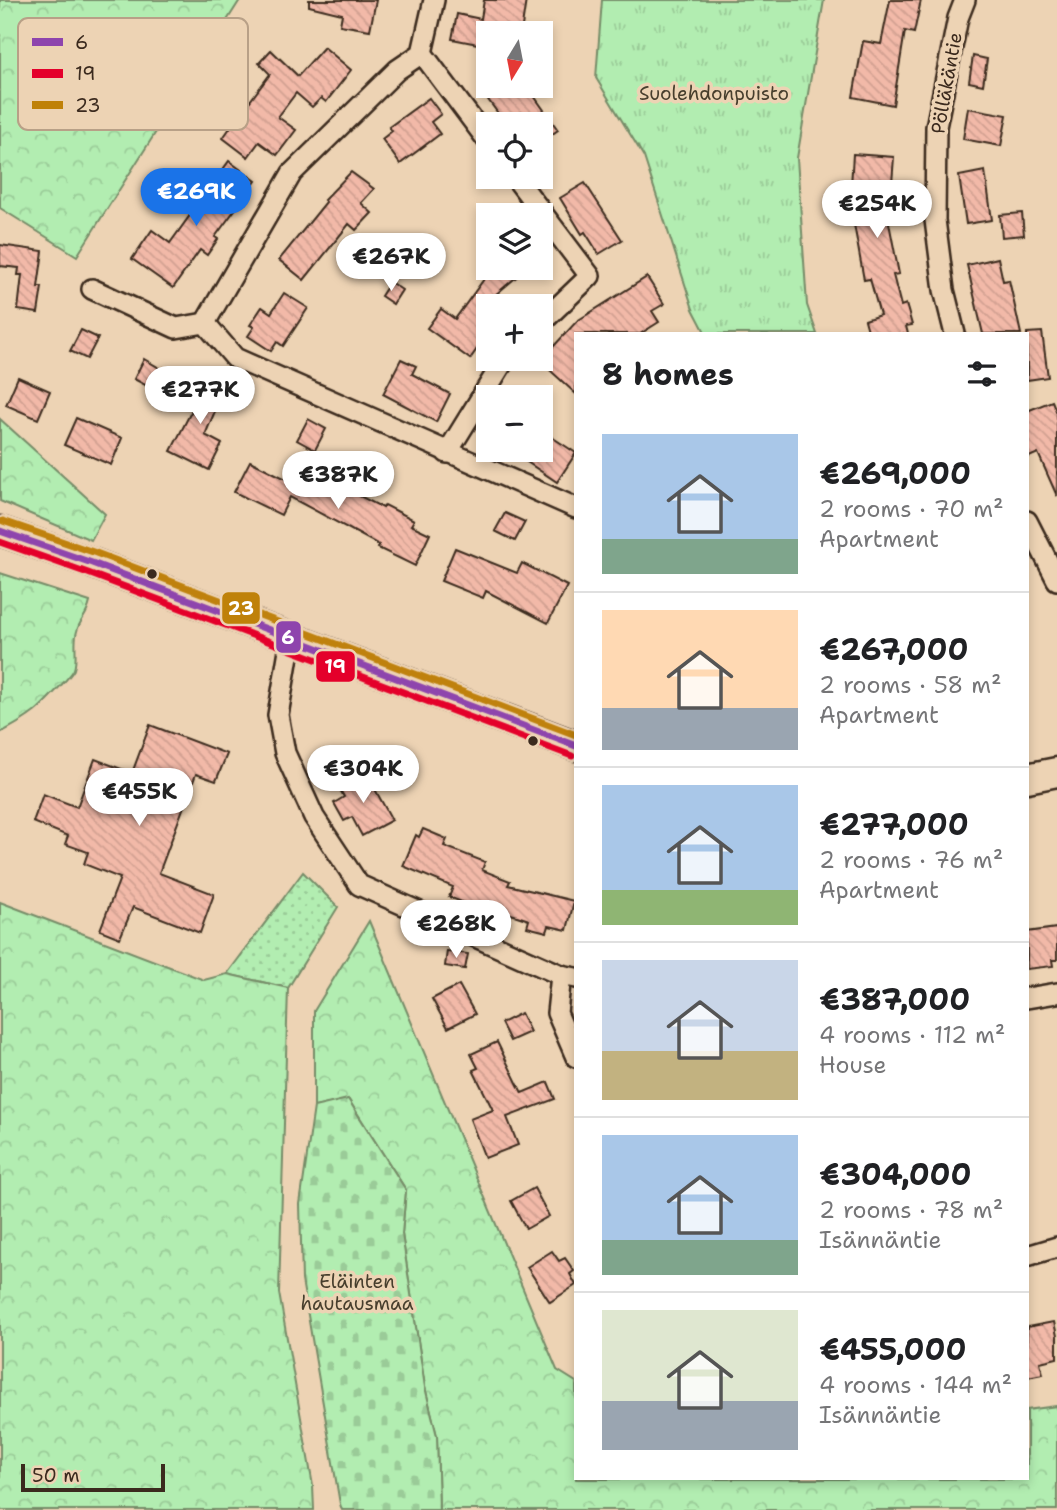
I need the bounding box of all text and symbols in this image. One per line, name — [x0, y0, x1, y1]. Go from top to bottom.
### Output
legend — [18, 18, 248, 130]
north arrow — [476, 21, 553, 98]
map controls — [476, 21, 553, 462]
text: 6 — [75, 30, 88, 55]
street label: Pölläkäntie — [925, 30, 968, 136]
text: 19 — [75, 61, 96, 86]
park label: Suolehdonpuisto — [639, 81, 789, 106]
text: 23 — [75, 93, 101, 118]
button: locate — [476, 112, 553, 189]
pin: €269K — [147, 168, 245, 228]
text: €269K — [157, 176, 235, 206]
pin: €254K — [828, 180, 926, 240]
text: €254K — [838, 188, 916, 218]
button: layers — [476, 203, 553, 280]
pin: €267K — [342, 233, 440, 293]
text: €267K — [352, 241, 430, 271]
button: + — [476, 294, 553, 371]
text: 8 homes — [602, 354, 734, 395]
icon: filters — [963, 355, 1001, 393]
pin: €277K — [151, 366, 249, 426]
text: €277K — [161, 374, 239, 404]
button: − — [476, 385, 553, 462]
pin: €387K — [289, 452, 387, 511]
text: €269,000 — [819, 453, 971, 494]
text: €387K — [298, 459, 378, 489]
icon: home — [658, 462, 742, 546]
text: 2 rooms · 70 m² — [819, 494, 1004, 524]
text: Apartment — [819, 524, 939, 554]
unlabelled marker — [145, 567, 159, 581]
line badge: 23 — [221, 591, 261, 625]
text: 23 — [228, 596, 254, 621]
line badge: 6 — [275, 620, 302, 654]
text: 6 — [281, 625, 295, 650]
text: €267,000 — [819, 629, 968, 670]
icon: home — [658, 638, 742, 722]
line badge: 19 — [315, 650, 356, 683]
text: 19 — [324, 654, 346, 679]
text: 2 rooms · 58 m² — [819, 670, 1002, 700]
text: Apartment — [819, 700, 939, 730]
unlabelled marker — [526, 734, 540, 748]
pin: €304K — [314, 746, 412, 805]
text: €304K — [323, 753, 403, 783]
pin: €455K — [90, 768, 188, 828]
text: €455K — [101, 776, 177, 806]
text: €277,000 — [819, 804, 969, 845]
icon: home — [658, 813, 742, 897]
text: 2 rooms · 76 m² — [819, 845, 1003, 875]
text: Apartment — [819, 875, 939, 905]
pin: €268K — [407, 900, 505, 960]
text: €268K — [416, 908, 496, 938]
text: €387,000 — [819, 979, 970, 1020]
icon: home — [658, 988, 742, 1072]
text: 4 rooms · 112 m² — [819, 1020, 1005, 1050]
text: House — [819, 1050, 887, 1080]
text: €304,000 — [819, 1154, 972, 1195]
icon: home — [658, 1163, 742, 1247]
text: 2 rooms · 78 m² — [819, 1195, 1003, 1225]
text: Isännäntie — [819, 1225, 942, 1255]
park label: Eläinten hautausmaa — [300, 1269, 414, 1316]
text: €455,000 — [819, 1329, 966, 1370]
icon: home — [658, 1338, 742, 1422]
text: 4 rooms · 144 m² — [819, 1370, 1012, 1400]
text: Isännäntie — [819, 1400, 942, 1430]
scale bar — [21, 1461, 164, 1493]
text: 50 m — [32, 1463, 80, 1488]

